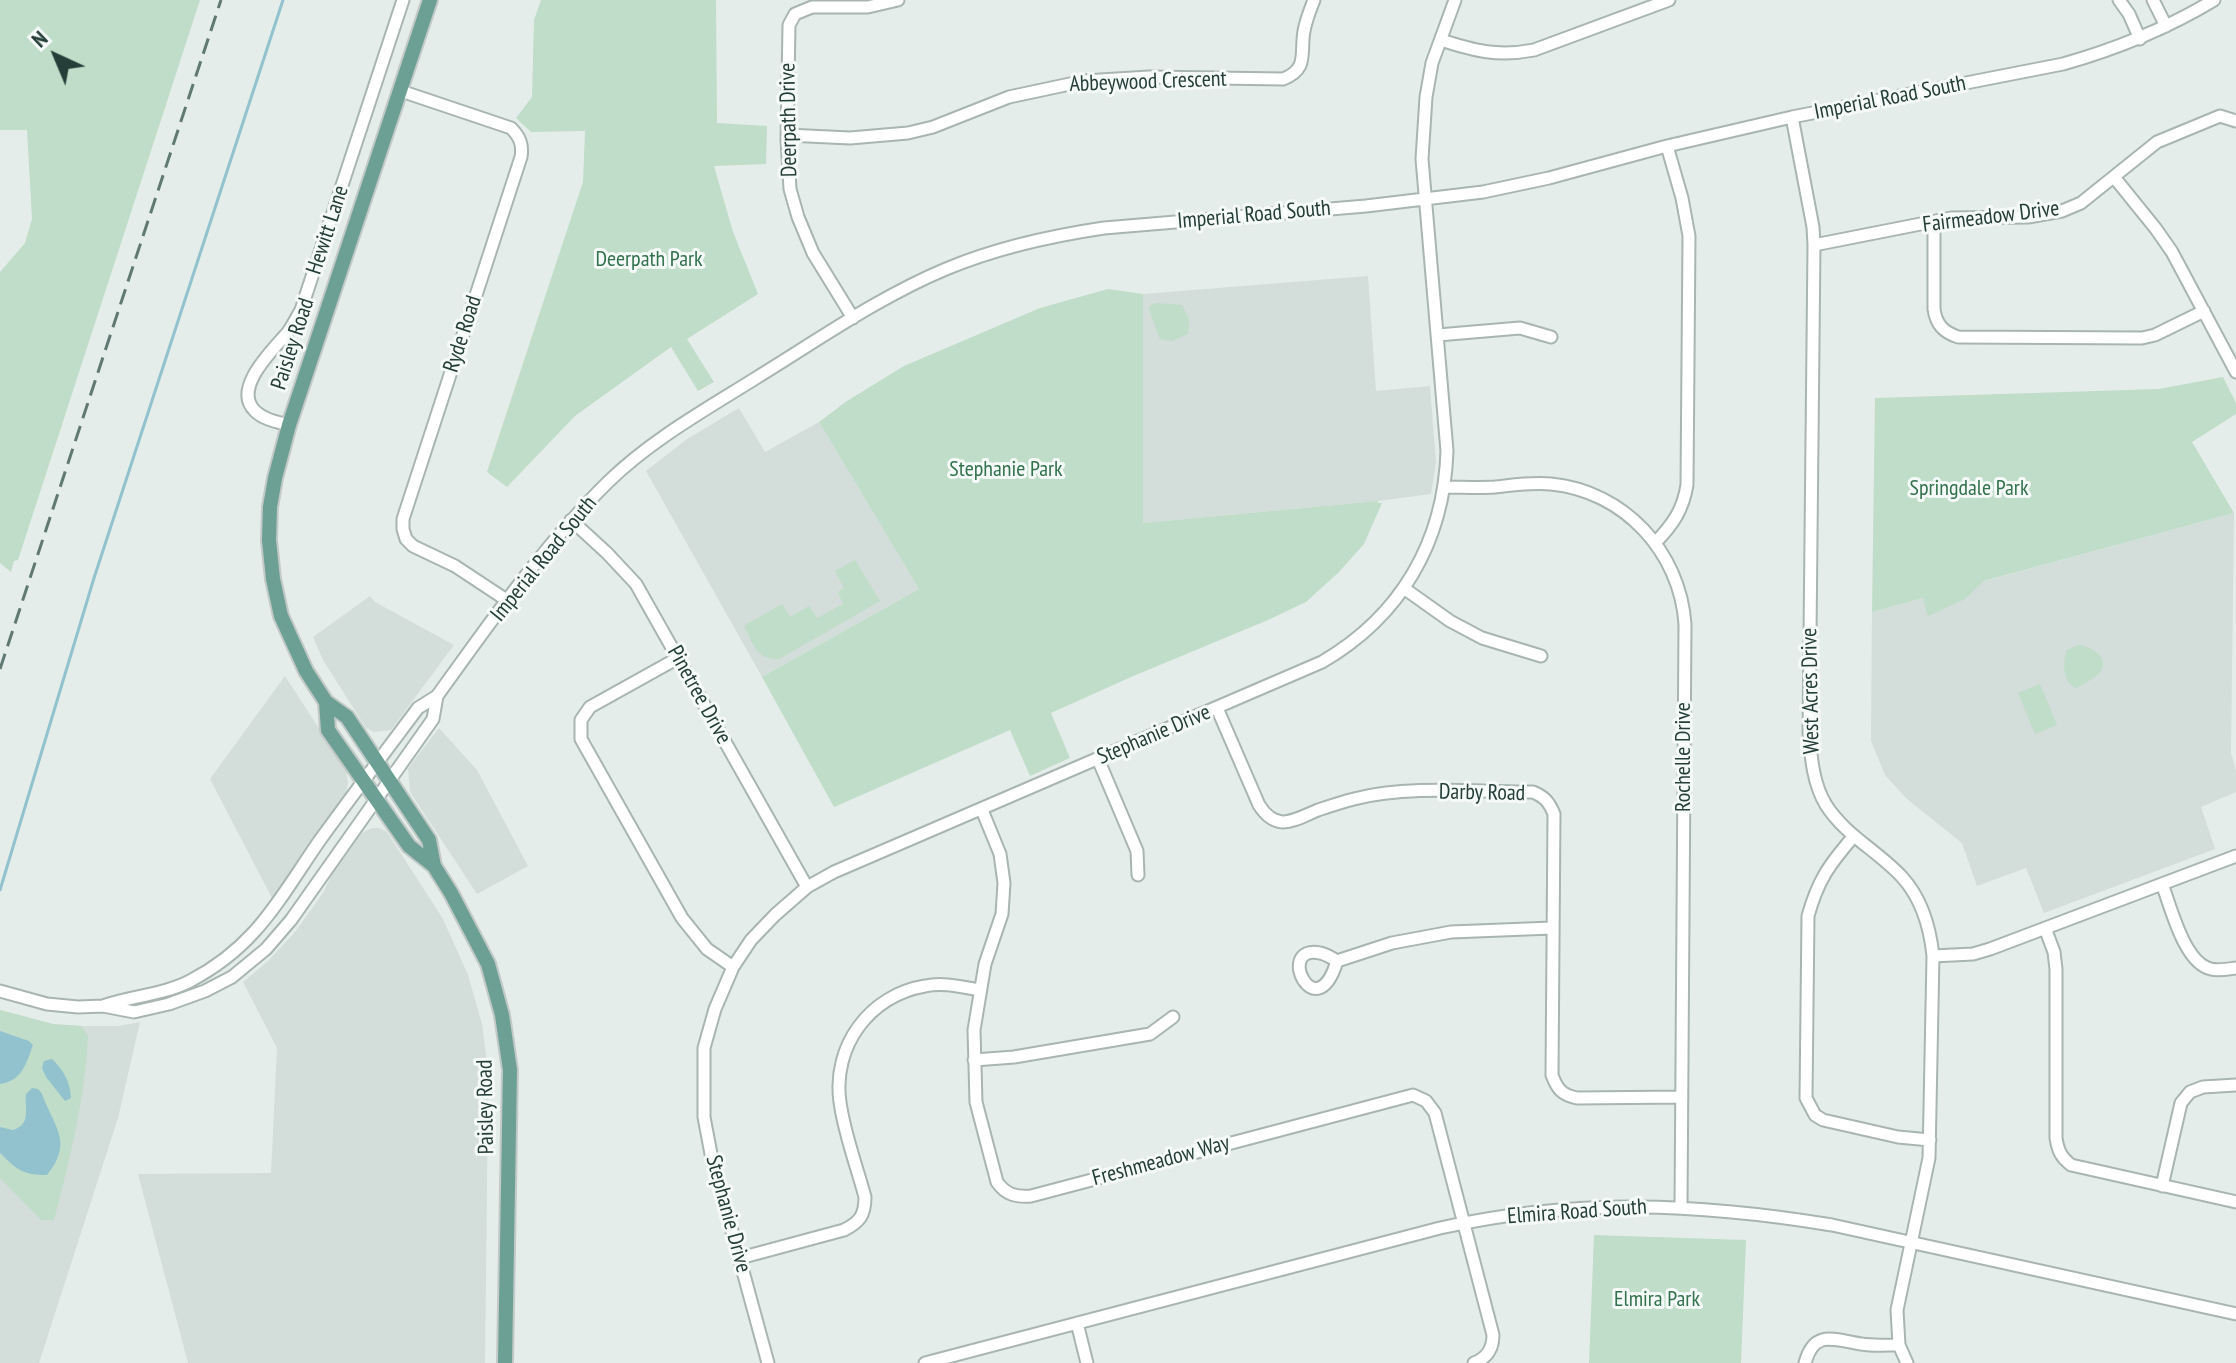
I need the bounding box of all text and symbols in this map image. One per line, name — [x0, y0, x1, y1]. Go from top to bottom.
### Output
north arrow — [16, 16, 96, 96]
text: N — [25, 25, 53, 53]
street label: Deerpath Drive — [775, 63, 803, 177]
street label: Abbeywood Crescent — [1069, 66, 1227, 98]
street label: Imperial Road South — [1812, 70, 1968, 126]
street label: Hewitt Lane — [301, 182, 355, 278]
street label: Imperial Road South — [1176, 195, 1332, 235]
street label: Fairmeadow Drive — [1921, 196, 2061, 238]
park label: Deerpath Park — [595, 247, 703, 273]
street label: Ryde Road — [438, 292, 488, 376]
street label: Paisley Road — [266, 295, 320, 393]
park label: Stephanie Park — [949, 457, 1063, 483]
park label: Springdale Park — [1910, 476, 2028, 502]
street label: Imperial Road South — [485, 491, 603, 627]
street label: West Acres Drive — [1797, 628, 1825, 754]
street label: Pinetree Drive — [661, 641, 737, 749]
street label: Stephanie Drive — [1093, 699, 1215, 771]
street label: Rochelle Drive — [1671, 702, 1697, 812]
street label: Darby Road — [1439, 779, 1525, 807]
street label: Paisley Road — [472, 1059, 500, 1155]
street label: Freshmeadow Way — [1089, 1130, 1233, 1192]
street label: Stephanie Drive — [700, 1152, 756, 1276]
street label: Elmira Road South — [1506, 1194, 1648, 1230]
park label: Elmira Park — [1614, 1287, 1700, 1313]

